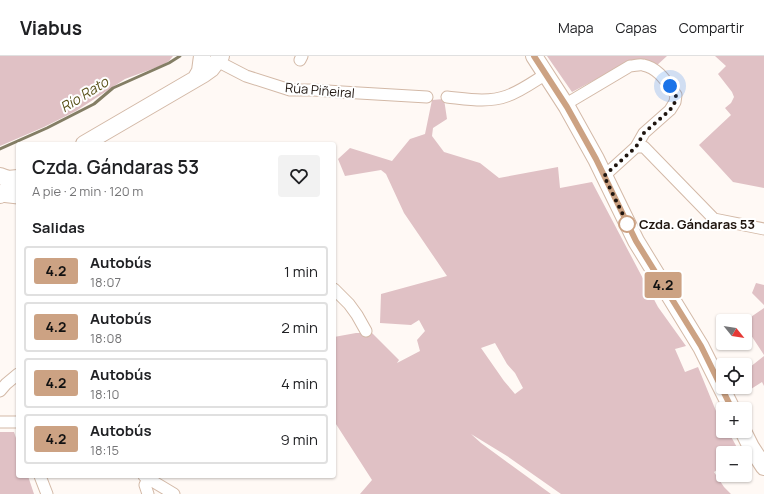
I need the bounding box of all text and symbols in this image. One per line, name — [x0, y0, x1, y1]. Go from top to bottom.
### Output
text: Viabus — [20, 15, 82, 41]
text: Mapa — [558, 18, 594, 37]
text: Capas — [616, 18, 657, 37]
text: Compartir — [679, 18, 744, 37]
water label: Río Rato — [56, 71, 112, 116]
your location — [660, 76, 680, 96]
street label: Rúa Piñeiral — [285, 78, 355, 102]
text: Czda. Gándaras 53 — [32, 154, 199, 180]
button: heart — [278, 155, 320, 197]
text: A pie · 2 min · 120 m — [32, 182, 143, 200]
marker: Czda. Gándaras 53 — [618, 215, 636, 233]
place label: Czda. Gándaras 53 — [639, 215, 755, 233]
text: Salidas — [32, 217, 85, 238]
text: Autobús — [90, 252, 152, 273]
text: 4.2 — [46, 261, 66, 280]
text: 1 min — [284, 261, 318, 282]
line badge: 4.2 — [640, 272, 686, 298]
text: 18:07 — [90, 273, 121, 291]
text: 4.2 — [653, 275, 673, 294]
text: Autobús — [90, 308, 152, 329]
north arrow — [716, 314, 752, 350]
map controls — [716, 314, 752, 482]
text: 4.2 — [46, 317, 66, 336]
text: 2 min — [281, 317, 318, 338]
text: 18:08 — [90, 329, 122, 347]
button: locate — [716, 358, 752, 394]
text: Autobús — [90, 364, 152, 385]
text: 4.2 — [46, 373, 66, 392]
text: 4 min — [281, 373, 318, 394]
text: 18:10 — [90, 385, 120, 403]
button: + — [716, 402, 752, 438]
text: Autobús — [90, 420, 152, 441]
text: 4.2 — [46, 429, 66, 448]
text: 9 min — [281, 429, 318, 450]
text: 18:15 — [90, 441, 119, 459]
button: − — [716, 446, 752, 482]

